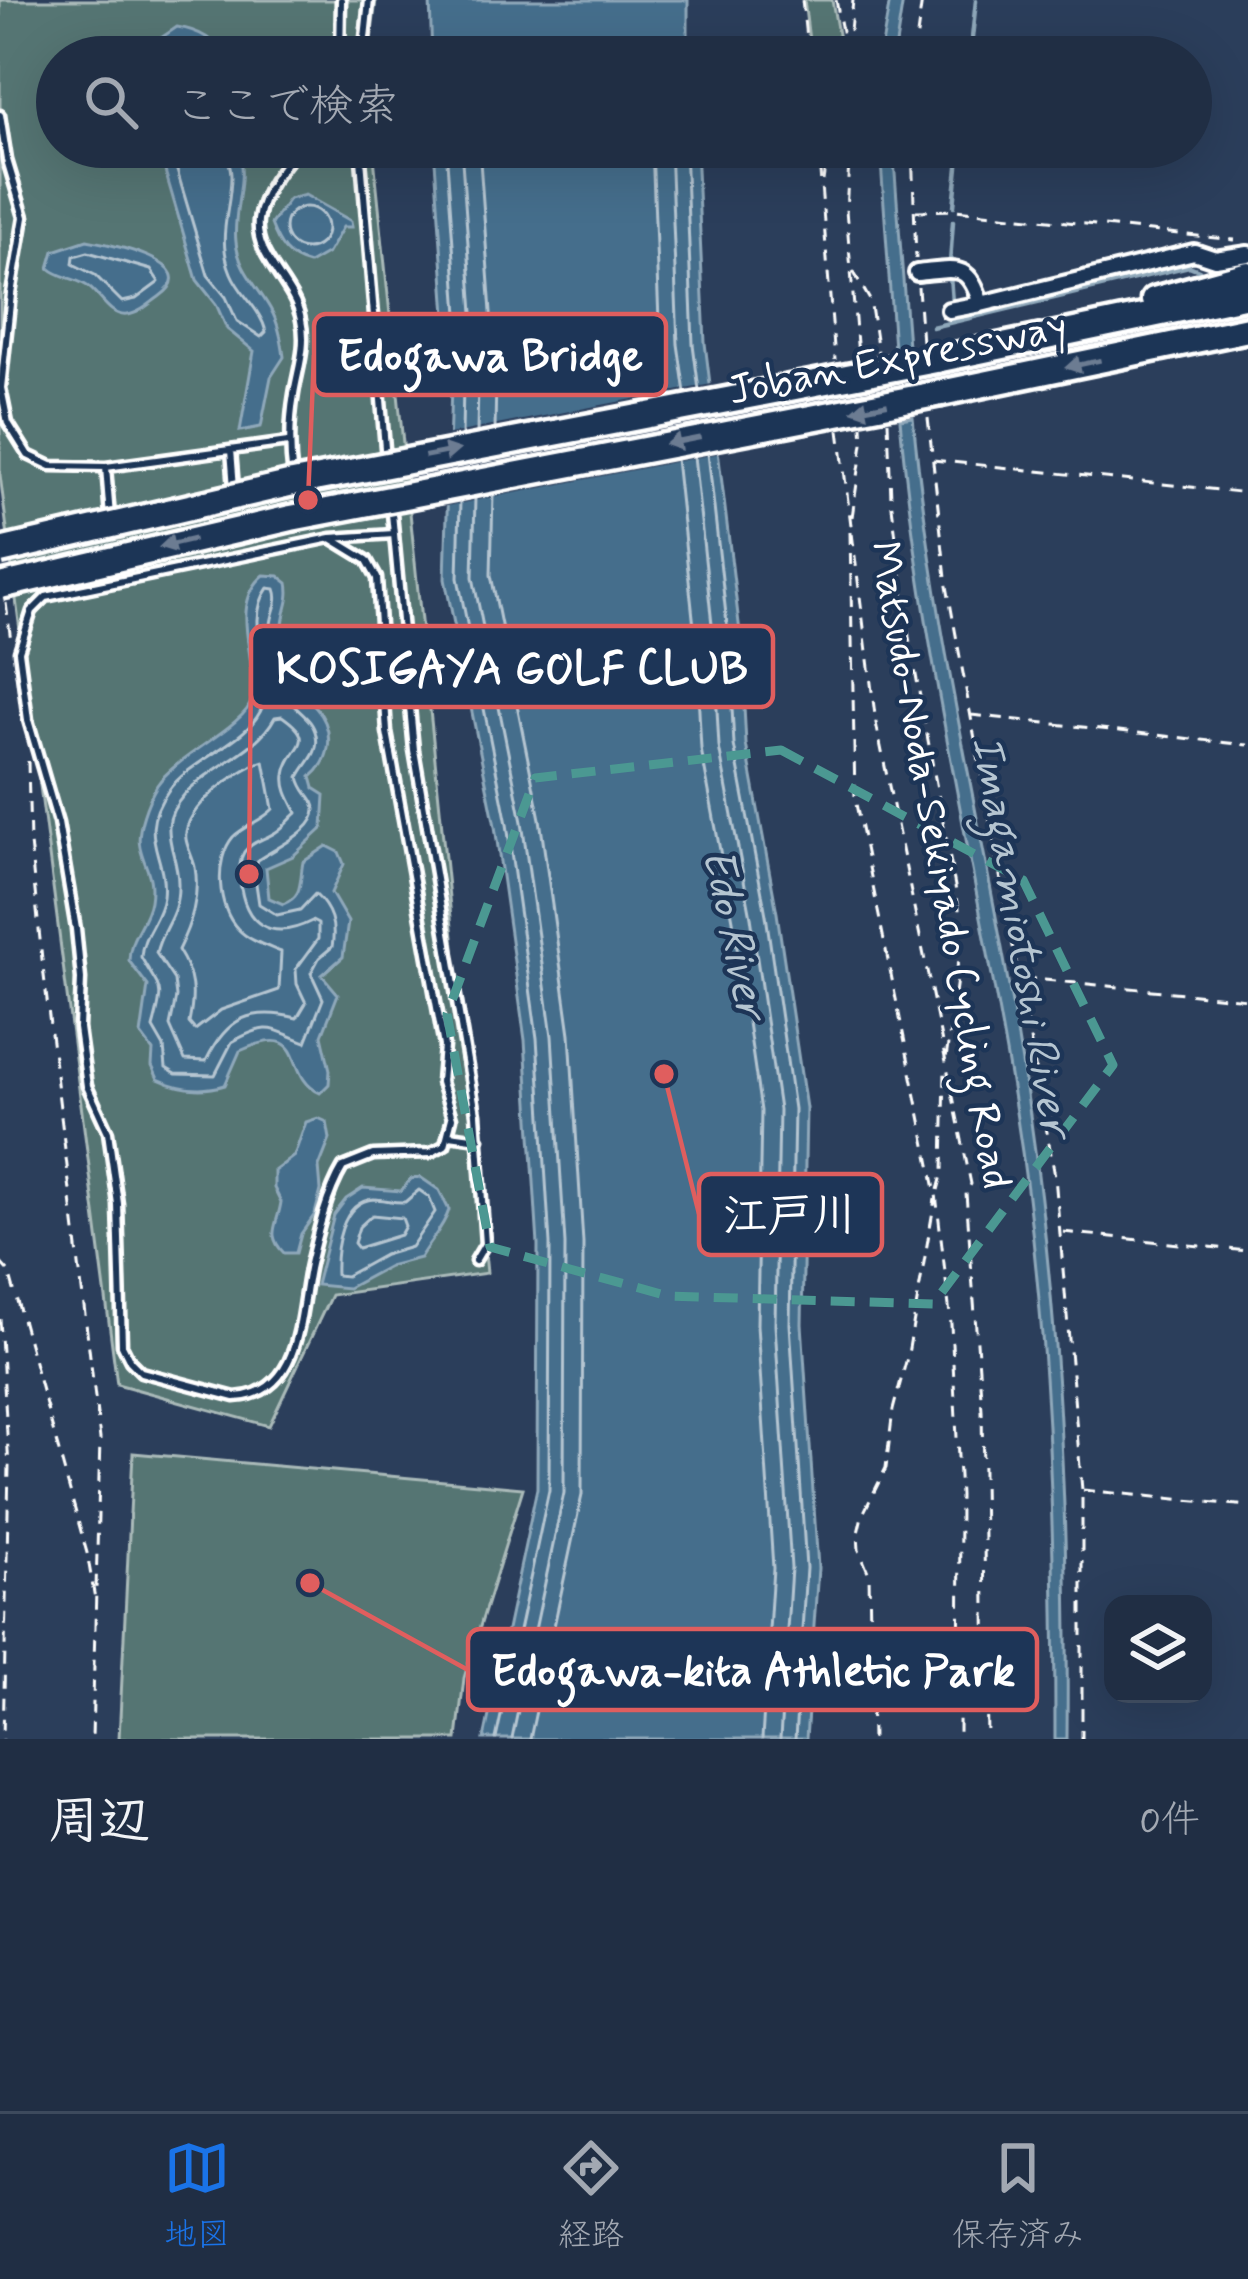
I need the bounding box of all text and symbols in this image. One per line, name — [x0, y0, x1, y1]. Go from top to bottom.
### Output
search box — [36, 36, 1212, 168]
icon: search — [78, 69, 144, 135]
text: ここで検索 — [174, 78, 399, 137]
street label: Joban Expressway — [724, 300, 1072, 420]
callout: Edogawa Bridge — [314, 314, 666, 395]
text: Edogawa Bridge — [337, 328, 643, 393]
one-way arrow — [1063, 355, 1101, 374]
one-way arrow — [850, 398, 888, 416]
one-way arrow — [664, 432, 701, 451]
one-way arrow — [424, 443, 462, 462]
one-way arrow — [158, 535, 196, 554]
street label: Matsudo-Noda-Sekiyado Cycling Road — [851, 537, 1023, 1194]
callout: KOSIGAYA GOLF CLUB — [251, 626, 773, 707]
text: KOSIGAYA GOLF CLUB — [276, 641, 748, 700]
water label: Imagamiotoshi River — [951, 731, 1085, 1148]
water label: Edo River — [686, 843, 781, 1029]
callout: 江戸川 — [699, 1174, 882, 1255]
text: 江戸川 — [722, 1188, 858, 1247]
map controls — [1104, 1595, 1212, 1703]
button: layers — [1104, 1595, 1212, 1703]
callout: Edogawa-kita Athletic Park — [468, 1629, 1037, 1710]
text: Edogawa-kita Athletic Park — [491, 1643, 1016, 1708]
text: 周辺 — [48, 1790, 150, 1856]
text: 0件 — [1139, 1796, 1200, 1847]
tab: 地図 — [164, 2135, 230, 2258]
tab: 経路 — [558, 2135, 624, 2258]
tab: 保存済み — [952, 2135, 1084, 2258]

